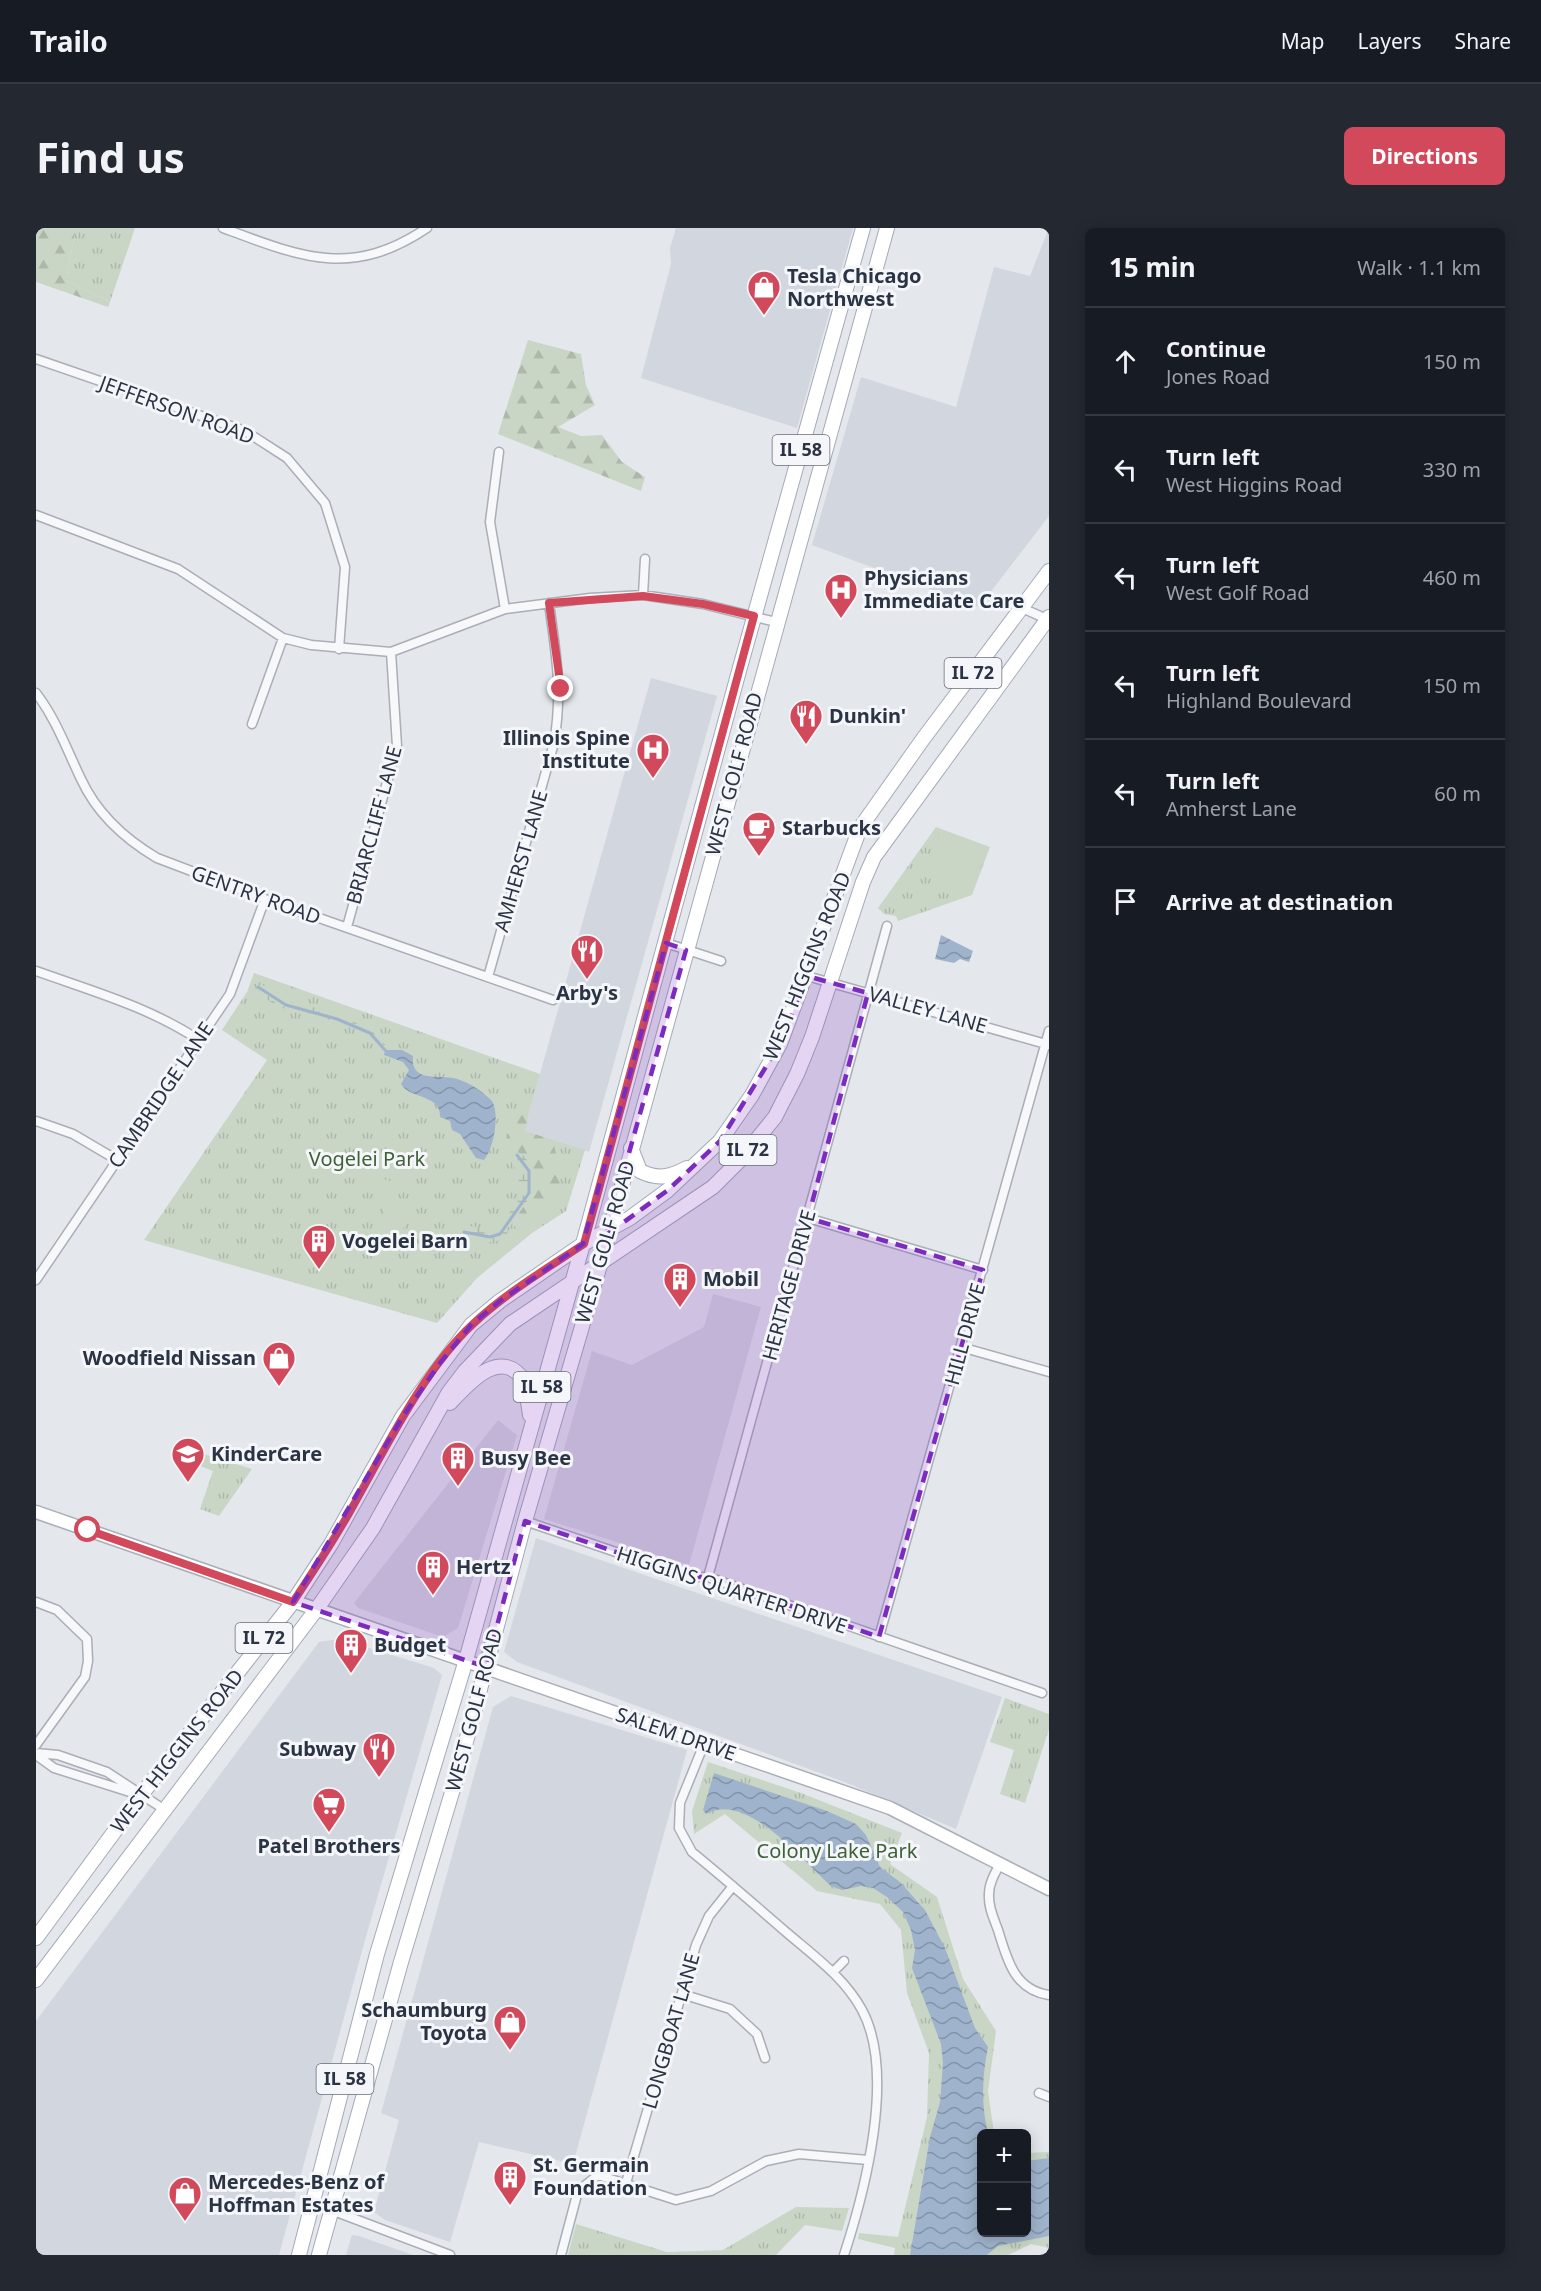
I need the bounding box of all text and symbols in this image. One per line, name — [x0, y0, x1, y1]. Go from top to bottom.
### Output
text: Trailo — [30, 22, 108, 60]
text: Map — [1281, 27, 1325, 55]
text: Layers — [1358, 27, 1422, 55]
text: Share — [1455, 27, 1511, 55]
button: Directions — [1344, 127, 1505, 185]
text: Find us — [36, 128, 185, 185]
text: 15 min — [1109, 249, 1196, 285]
text: Walk · 1.1 km — [1357, 254, 1481, 281]
place label: Tesla Chicago Northwest — [787, 262, 922, 312]
shop icon: Tesla Chicago Northwest — [746, 269, 782, 316]
text: Continue — [1166, 333, 1266, 363]
icon: ahead — [1109, 345, 1142, 378]
text: 150 m — [1423, 348, 1481, 375]
text: Jones Road — [1166, 363, 1270, 390]
street label: JEFFERSON ROAD — [94, 368, 258, 450]
road number: IL 58 — [772, 435, 830, 465]
text: Turn left — [1166, 441, 1260, 471]
icon: left — [1109, 453, 1142, 486]
text: 330 m — [1423, 456, 1481, 483]
text: West Higgins Road — [1166, 471, 1342, 498]
text: Turn left — [1166, 549, 1260, 579]
icon: left — [1109, 561, 1142, 594]
place label: Physicians Immediate Care — [864, 564, 1024, 614]
text: 460 m — [1423, 564, 1481, 591]
hospital icon: Physicians Immediate Care — [823, 572, 859, 619]
text: West Golf Road — [1166, 579, 1309, 606]
text: Turn left — [1166, 657, 1260, 687]
road number: IL 72 — [944, 658, 1002, 688]
icon: left — [1109, 669, 1142, 702]
text: 150 m — [1423, 672, 1481, 699]
route end — [547, 675, 573, 701]
text: Highland Boulevard — [1166, 687, 1352, 714]
street label: WEST GOLF ROAD — [699, 689, 768, 859]
restaurant icon: Dunkin' — [788, 698, 824, 745]
place label: Dunkin' — [829, 702, 906, 729]
place label: Illinois Spine Institute — [503, 724, 630, 774]
hospital icon: Illinois Spine Institute — [635, 732, 671, 779]
street label: BRIARCLIFF LANE — [339, 743, 408, 907]
text: Turn left — [1166, 765, 1260, 795]
icon: left — [1109, 777, 1142, 810]
text: 60 m — [1434, 780, 1481, 807]
street label: AMHERST LANE — [487, 787, 554, 935]
text: Amherst Lane — [1166, 795, 1297, 822]
cafe icon: Starbucks — [741, 810, 777, 857]
place label: Starbucks — [782, 814, 881, 841]
street label: GENTRY ROAD — [188, 859, 325, 930]
street label: WEST HIGGINS ROAD — [756, 868, 857, 1064]
icon: arrive — [1109, 885, 1142, 918]
text: Arrive at destination — [1166, 886, 1393, 916]
restaurant icon: Arby's — [569, 933, 605, 980]
place label: Arby's — [556, 979, 618, 1006]
street label: VALLEY LANE — [866, 980, 991, 1039]
street label: CAMBRIDGE LANE — [102, 1016, 220, 1173]
road number: IL 72 — [720, 1135, 776, 1165]
park label: Vogelei Park — [309, 1145, 425, 1172]
street label: WEST GOLF ROAD — [568, 1157, 641, 1326]
street label: HERITAGE DRIVE — [755, 1206, 822, 1363]
building icon: Vogelei Barn — [301, 1223, 337, 1270]
place label: Vogelei Barn — [342, 1227, 468, 1254]
building icon: Mobil — [662, 1261, 698, 1308]
place label: Mobil — [703, 1265, 759, 1292]
street label: HILL DRIVE — [938, 1280, 991, 1388]
shop icon: Woodfield Nissan — [261, 1340, 297, 1387]
place label: Woodfield Nissan — [83, 1344, 256, 1371]
road number: IL 58 — [514, 1372, 570, 1402]
school or university icon: KinderCare — [170, 1436, 206, 1483]
place label: KinderCare — [211, 1440, 322, 1467]
building icon: Busy Bee — [440, 1440, 476, 1487]
place label: Busy Bee — [481, 1444, 571, 1471]
route start — [74, 1516, 100, 1542]
street label: HIGGINS QUARTER DRIVE — [613, 1539, 851, 1640]
building icon: Hertz — [415, 1549, 451, 1596]
place label: Hertz — [456, 1553, 511, 1580]
road number: IL 72 — [236, 1623, 292, 1653]
street label: WEST GOLF ROAD — [439, 1625, 508, 1795]
building icon: Budget — [333, 1627, 369, 1674]
place label: Budget — [374, 1631, 447, 1658]
street label: WEST HIGGINS ROAD — [104, 1663, 249, 1838]
street label: SALEM DRIVE — [612, 1700, 740, 1767]
restaurant icon: Subway — [361, 1731, 397, 1778]
place label: Subway — [279, 1735, 357, 1762]
supermarket icon: Patel Brothers — [311, 1786, 347, 1833]
place label: Patel Brothers — [257, 1832, 401, 1859]
park label: Colony Lake Park — [757, 1837, 918, 1864]
street label: LONGBOAT LANE — [635, 1950, 706, 2112]
place label: Schaumburg Toyota — [361, 1996, 487, 2046]
shop icon: Schaumburg Toyota — [492, 2004, 528, 2051]
road number: IL 58 — [316, 2064, 374, 2094]
map controls — [977, 2129, 1031, 2237]
button: + — [977, 2129, 1031, 2183]
place label: St. Germain Foundation — [533, 2151, 649, 2201]
building icon: St. Germain Foundation — [492, 2159, 528, 2206]
place label: Mercedes-Benz of Hoffman Estates — [208, 2168, 385, 2218]
shop icon: Mercedes-Benz of Hoffman Estates — [167, 2175, 203, 2222]
button: − — [977, 2183, 1031, 2237]

